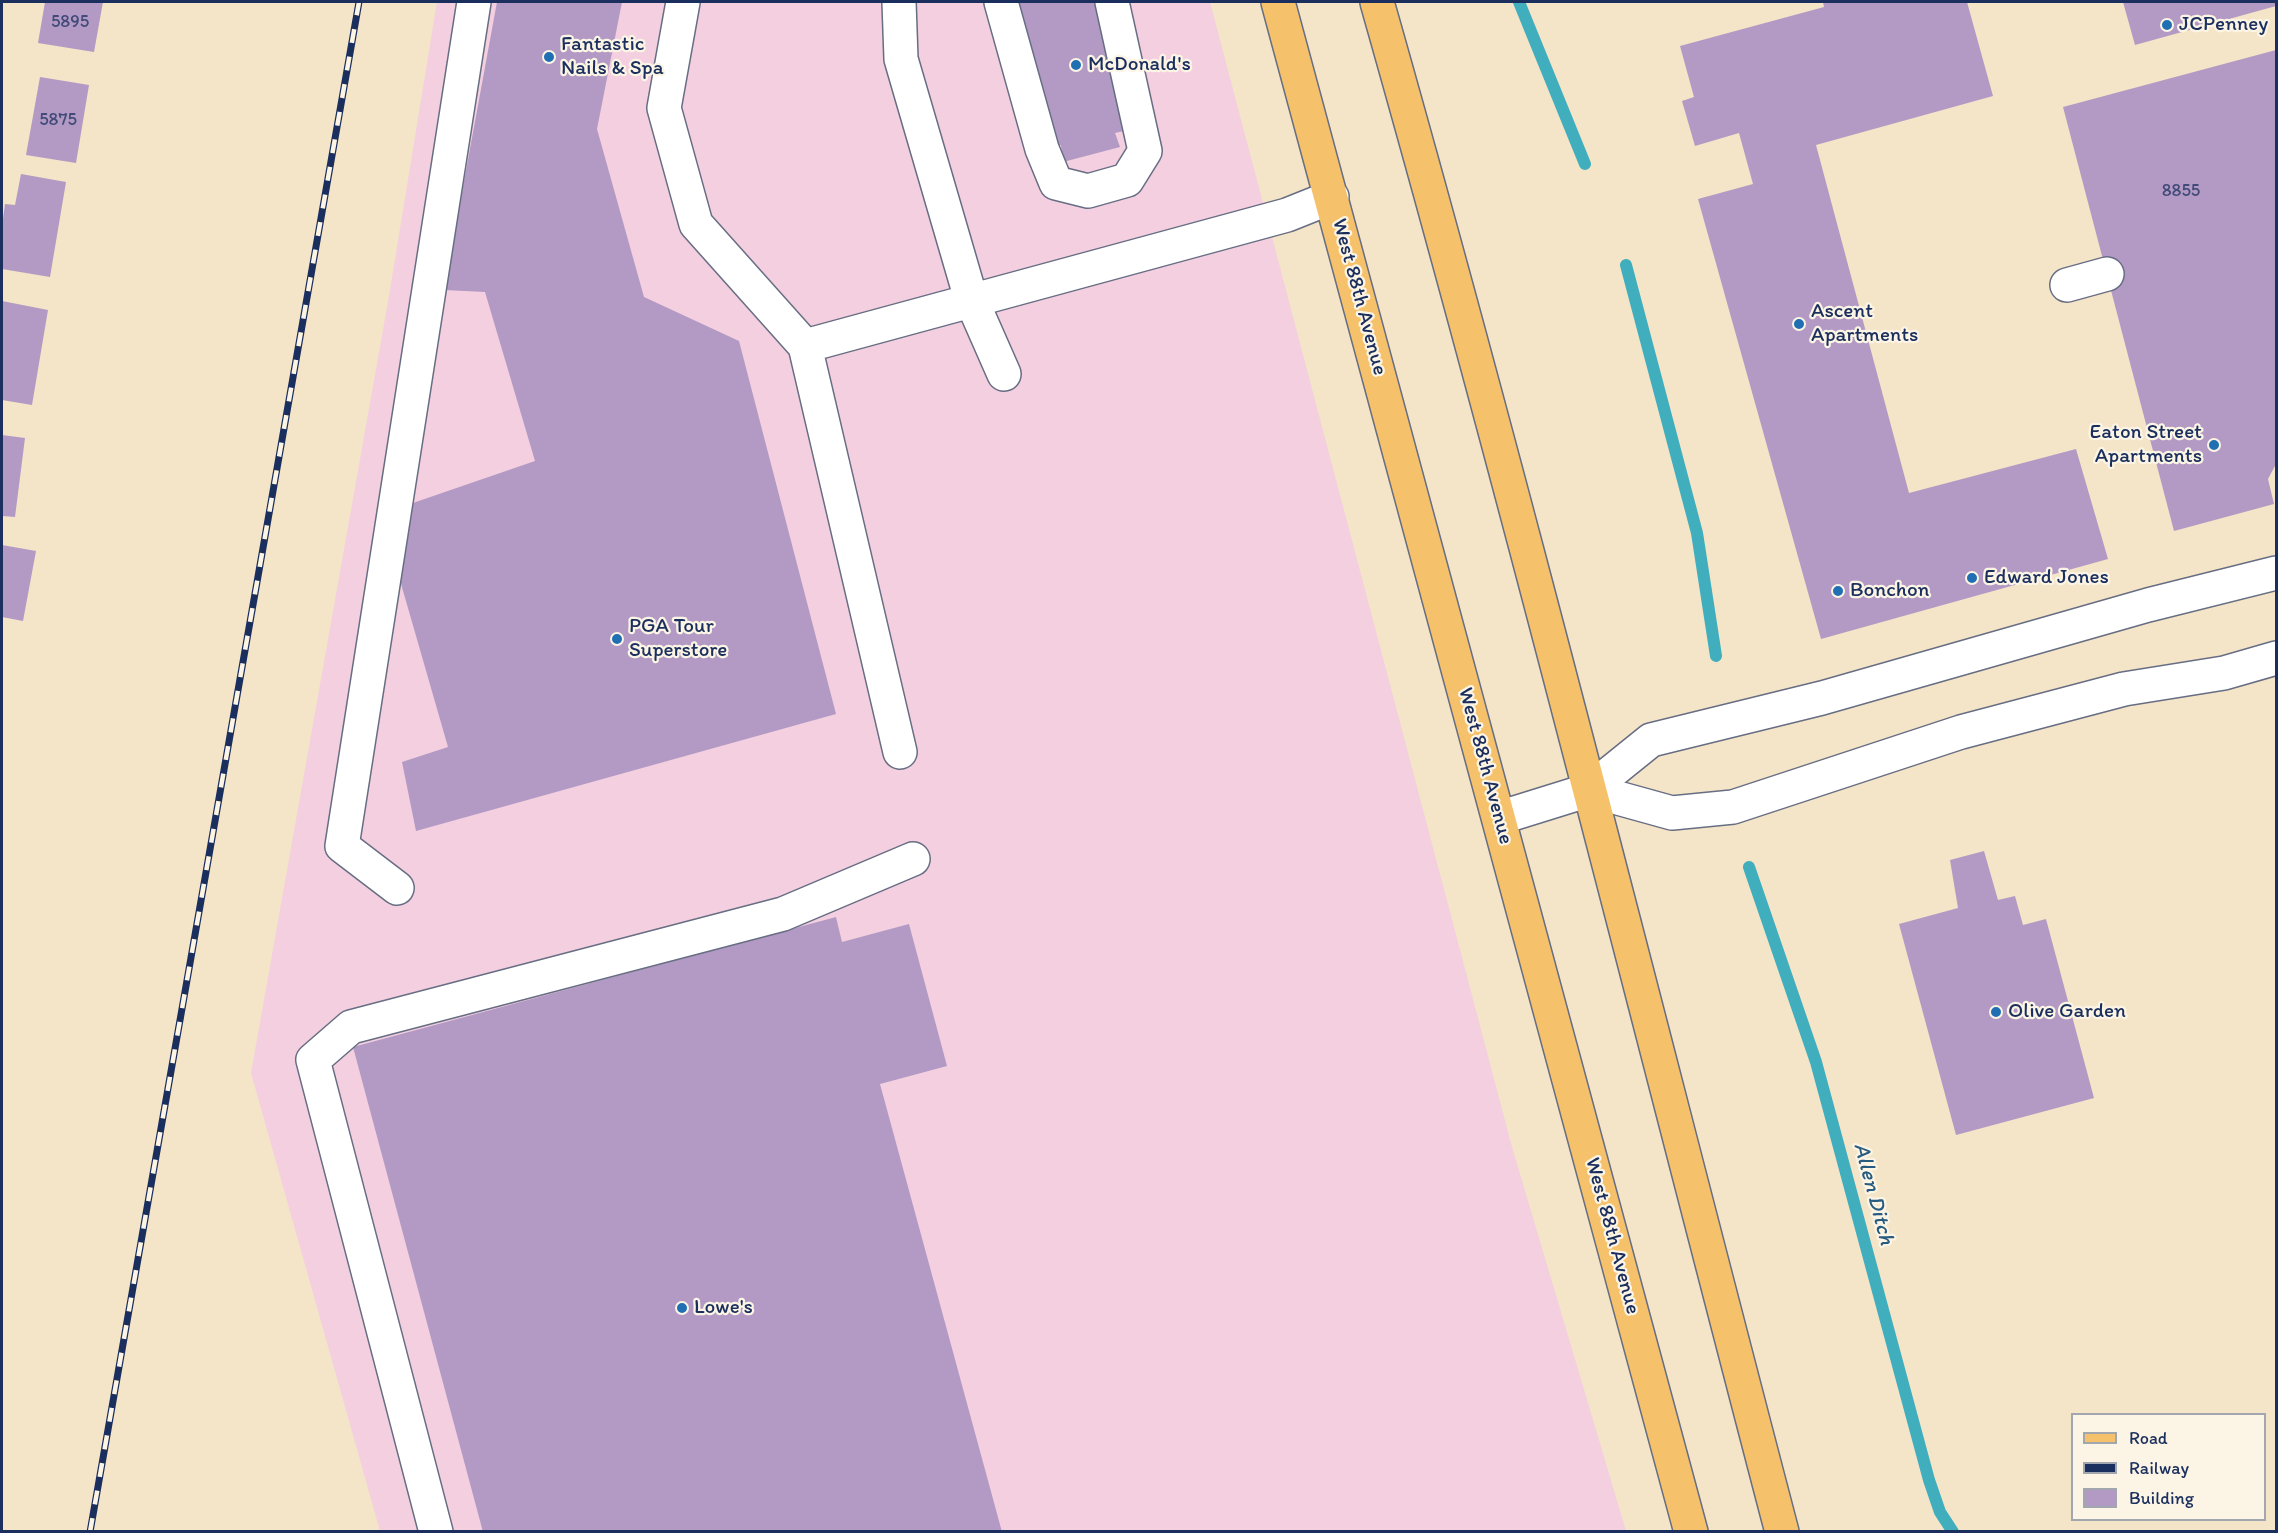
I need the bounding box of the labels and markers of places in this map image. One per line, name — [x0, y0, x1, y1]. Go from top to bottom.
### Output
place label: JCPenney — [2179, 12, 2268, 38]
marker: JCPenney — [2160, 18, 2174, 32]
place label: Fantastic Nails & Spa — [561, 32, 664, 82]
marker: Fantastic Nails & Spa — [542, 50, 556, 64]
place label: McDonald's — [1088, 52, 1191, 78]
marker: McDonald's — [1069, 58, 1083, 72]
place label: Ascent Apartments — [1811, 299, 1918, 349]
marker: Ascent Apartments — [1792, 317, 1806, 331]
place label: Eaton Street Apartments — [2090, 420, 2202, 470]
marker: Eaton Street Apartments — [2207, 438, 2221, 452]
place label: Edward Jones — [1984, 565, 2109, 591]
marker: Edward Jones — [1965, 571, 1979, 585]
place label: Bonchon — [1850, 578, 1929, 604]
marker: Bonchon — [1831, 584, 1845, 598]
place label: PGA Tour Superstore — [629, 614, 727, 664]
marker: PGA Tour Superstore — [610, 632, 624, 646]
place label: Olive Garden — [2008, 999, 2126, 1025]
marker: Olive Garden — [1989, 1005, 2003, 1019]
place label: Lowe's — [694, 1295, 753, 1321]
marker: Lowe's — [675, 1301, 689, 1315]

